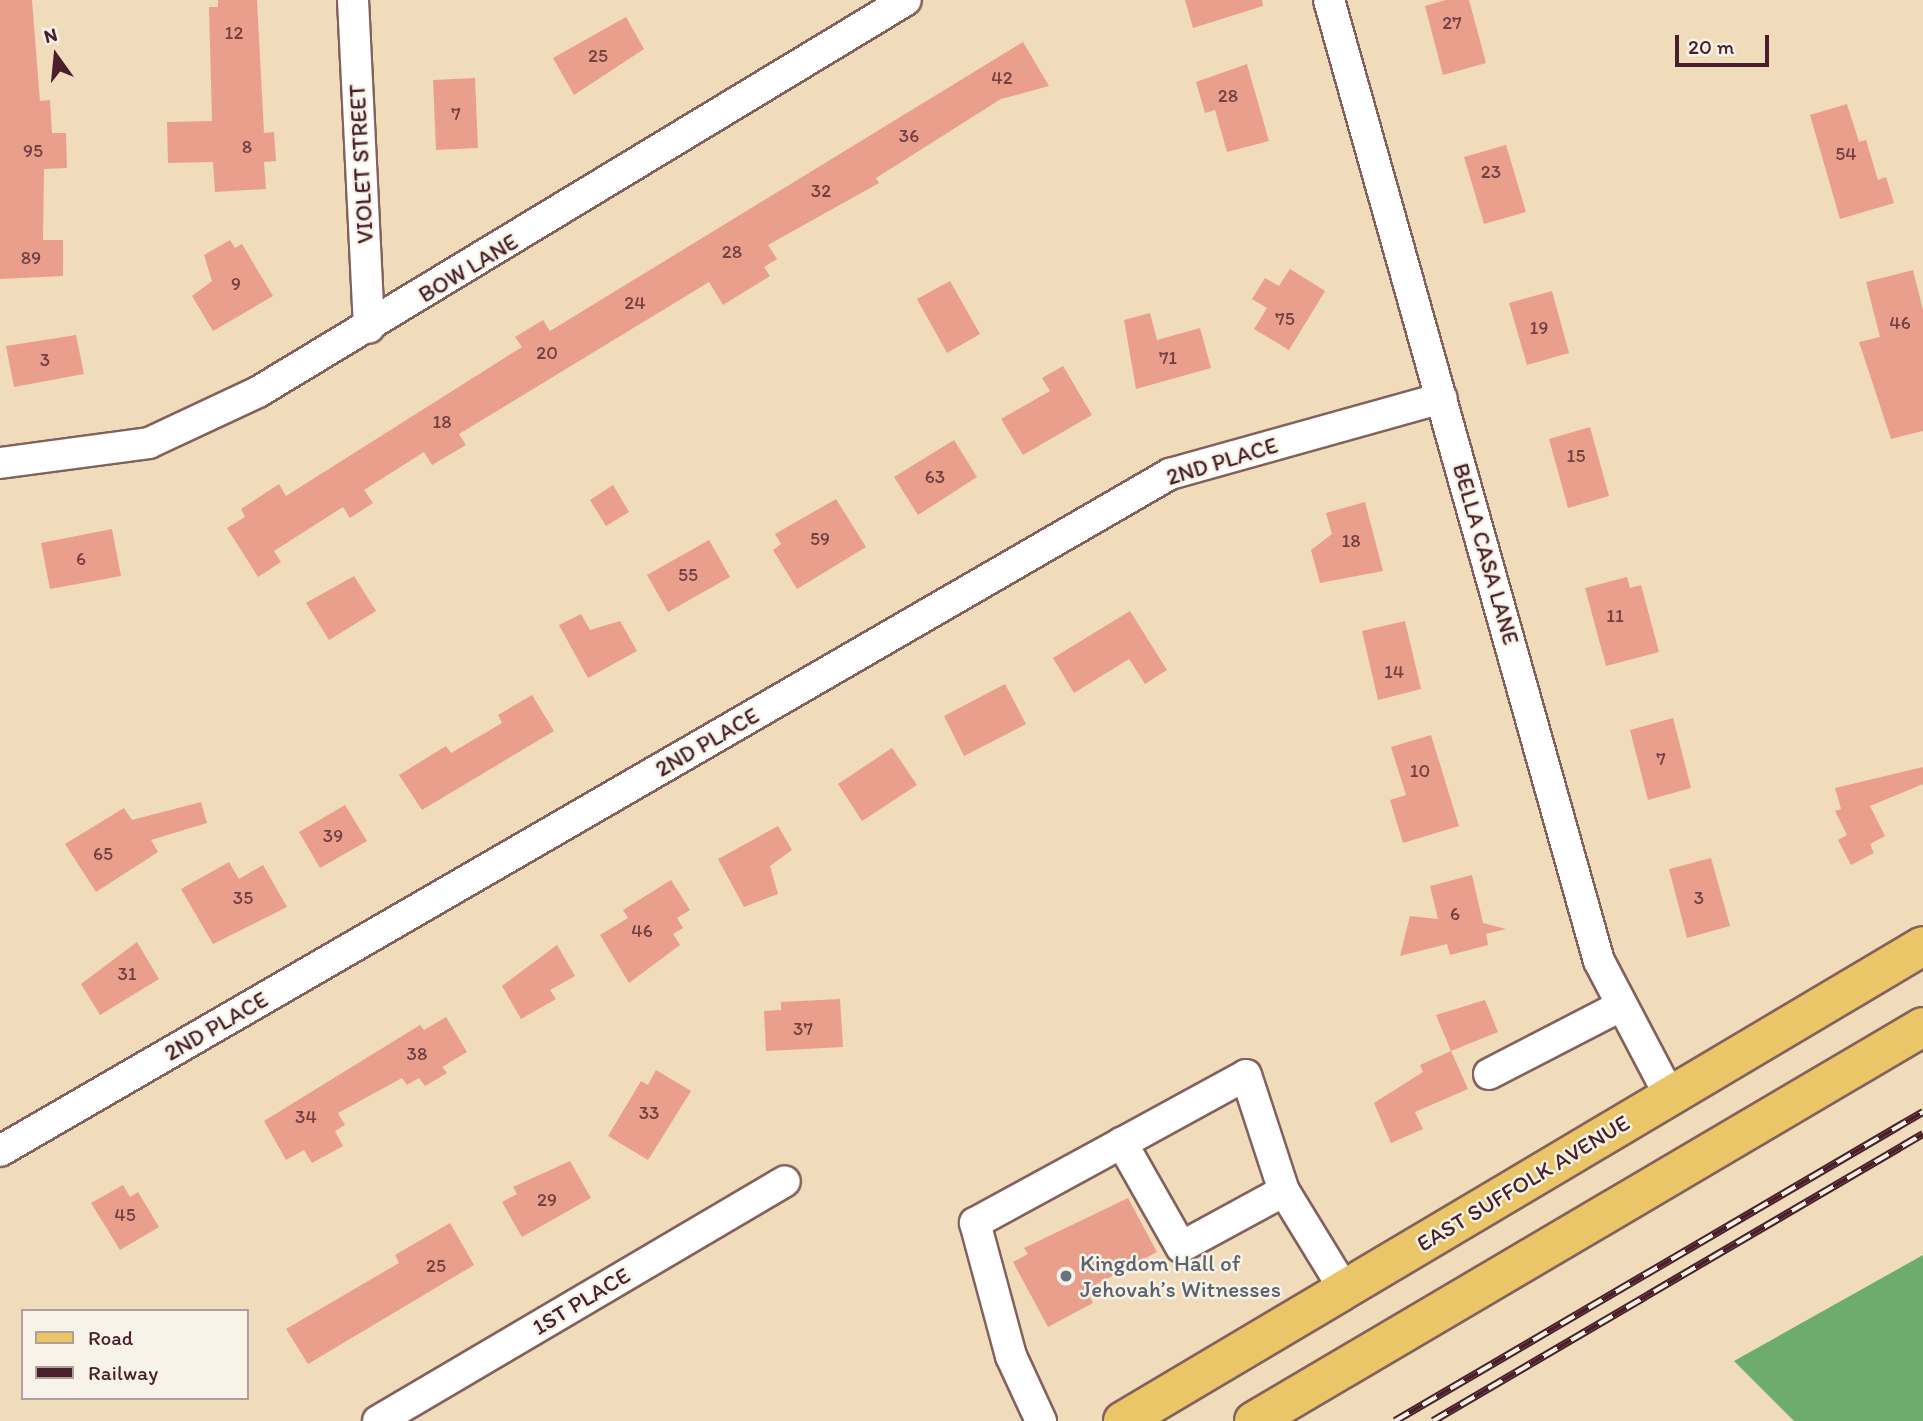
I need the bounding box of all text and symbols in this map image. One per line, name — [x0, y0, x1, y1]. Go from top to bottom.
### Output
house number: 27 — [1442, 12, 1462, 34]
north arrow — [21, 21, 91, 91]
scale bar — [1678, 21, 1772, 65]
text: N — [41, 22, 60, 48]
house number: 12 — [225, 22, 243, 44]
text: 20 m — [1688, 34, 1734, 59]
house number: 25 — [588, 45, 608, 67]
house number: 42 — [991, 67, 1013, 89]
street label: VIOLET STREET — [343, 84, 379, 244]
house number: 28 — [1218, 85, 1238, 107]
house number: 7 — [451, 103, 461, 125]
house number: 36 — [899, 125, 919, 147]
house number: 8 — [242, 136, 252, 158]
house number: 95 — [23, 140, 43, 162]
house number: 54 — [1835, 143, 1857, 165]
house number: 23 — [1481, 161, 1501, 183]
house number: 32 — [811, 180, 831, 202]
street label: BOW LANE — [413, 228, 523, 308]
house number: 28 — [722, 241, 742, 263]
house number: 89 — [21, 247, 41, 269]
house number: 9 — [231, 273, 241, 295]
house number: 24 — [624, 292, 646, 314]
house number: 75 — [1275, 308, 1295, 330]
house number: 46 — [1889, 312, 1911, 334]
house number: 19 — [1530, 317, 1548, 339]
house number: 20 — [536, 342, 558, 364]
house number: 71 — [1159, 347, 1177, 369]
house number: 3 — [40, 349, 50, 371]
house number: 18 — [432, 411, 452, 433]
street label: 2ND PLACE — [1163, 431, 1281, 491]
house number: 15 — [1567, 445, 1585, 467]
street label: BELLA CASA LANE — [1447, 460, 1525, 648]
house number: 63 — [925, 466, 945, 488]
house number: 59 — [810, 528, 830, 550]
house number: 18 — [1341, 530, 1361, 552]
house number: 6 — [76, 548, 86, 570]
house number: 55 — [678, 564, 698, 586]
house number: 11 — [1606, 605, 1624, 627]
house number: 14 — [1384, 661, 1404, 683]
street label: 2ND PLACE — [651, 701, 763, 783]
house number: 7 — [1656, 748, 1666, 770]
house number: 10 — [1410, 760, 1430, 782]
house number: 39 — [323, 825, 343, 847]
house number: 65 — [93, 843, 113, 865]
house number: 35 — [233, 887, 253, 909]
house number: 3 — [1694, 887, 1704, 909]
house number: 6 — [1450, 903, 1460, 925]
house number: 46 — [631, 920, 653, 942]
house number: 31 — [117, 963, 137, 985]
street label: 2ND PLACE — [160, 985, 272, 1067]
house number: 37 — [793, 1018, 813, 1040]
house number: 38 — [407, 1043, 427, 1065]
house number: 33 — [639, 1102, 659, 1124]
house number: 34 — [295, 1106, 317, 1128]
street label: EAST SUFFOLK AVENUE — [1412, 1109, 1634, 1257]
house number: 29 — [537, 1189, 557, 1211]
house number: 45 — [114, 1204, 136, 1226]
place label: Kingdom Hall of Jehovah’s Witnesses — [1080, 1249, 1280, 1303]
house number: 25 — [426, 1255, 446, 1277]
street label: 1ST PLACE — [527, 1261, 635, 1341]
marker: Kingdom Hall of Jehovah’s Witnesses — [1058, 1268, 1074, 1284]
legend — [21, 1309, 248, 1400]
text: Road — [88, 1325, 133, 1350]
text: Railway — [88, 1360, 158, 1385]

